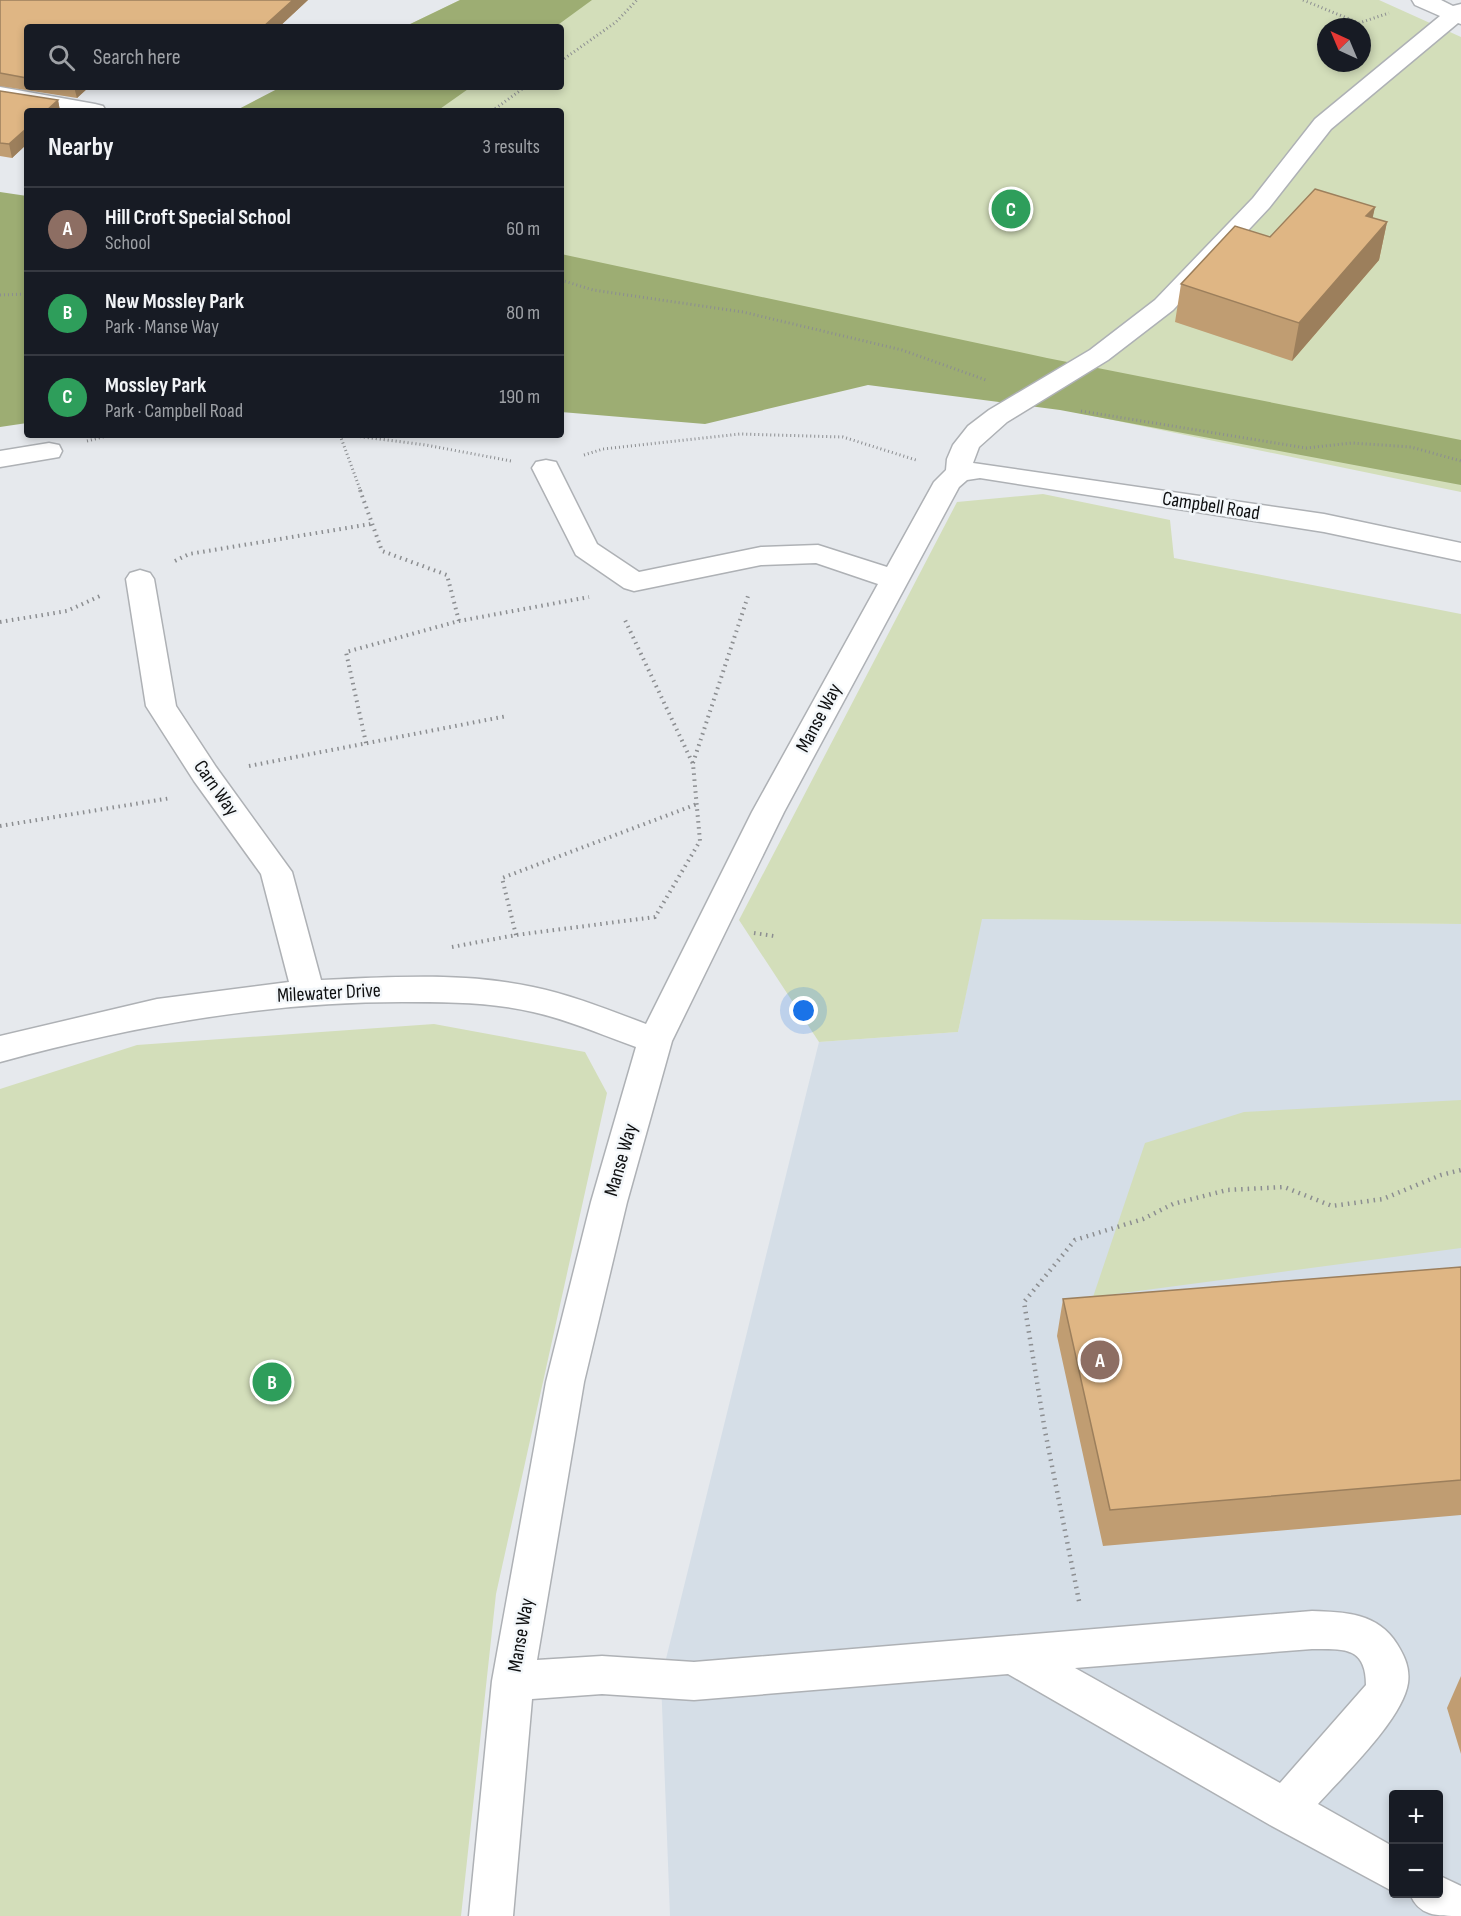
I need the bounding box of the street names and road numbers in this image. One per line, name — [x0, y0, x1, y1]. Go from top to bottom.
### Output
street label: Campbell Road — [1160, 486, 1262, 526]
street label: Manse Way — [791, 679, 847, 756]
street label: Carn Way — [188, 756, 244, 821]
street label: Milewater Drive — [277, 978, 381, 1008]
street label: Manse Way — [599, 1121, 643, 1199]
street label: Manse Way — [503, 1596, 539, 1674]

